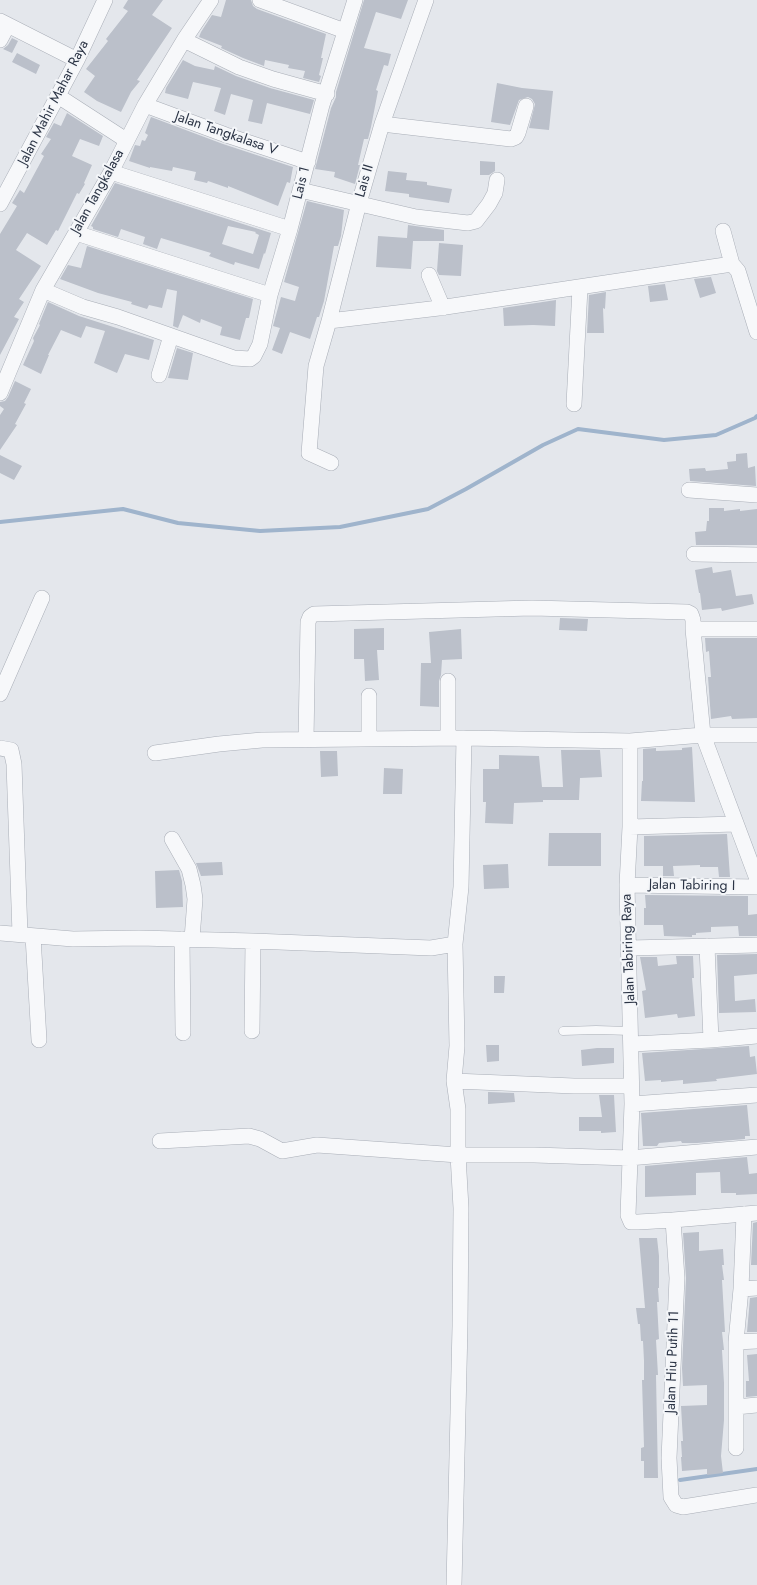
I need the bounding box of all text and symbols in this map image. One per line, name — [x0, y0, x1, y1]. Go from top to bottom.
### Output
street label: Jalan Mahir Mahar Raya — [15, 38, 93, 168]
street label: Jalan Tangkalasa V — [172, 109, 280, 159]
street label: Jalan Tangkalasa — [68, 147, 128, 237]
street label: Lais II — [352, 163, 378, 199]
street label: Lais 1 — [290, 165, 314, 201]
street label: Jalan Tabiring I — [649, 877, 735, 895]
street label: Jalan Tabiring Raya — [619, 894, 639, 1004]
street label: Jalan Hiu Putih 11 — [663, 1310, 683, 1414]

